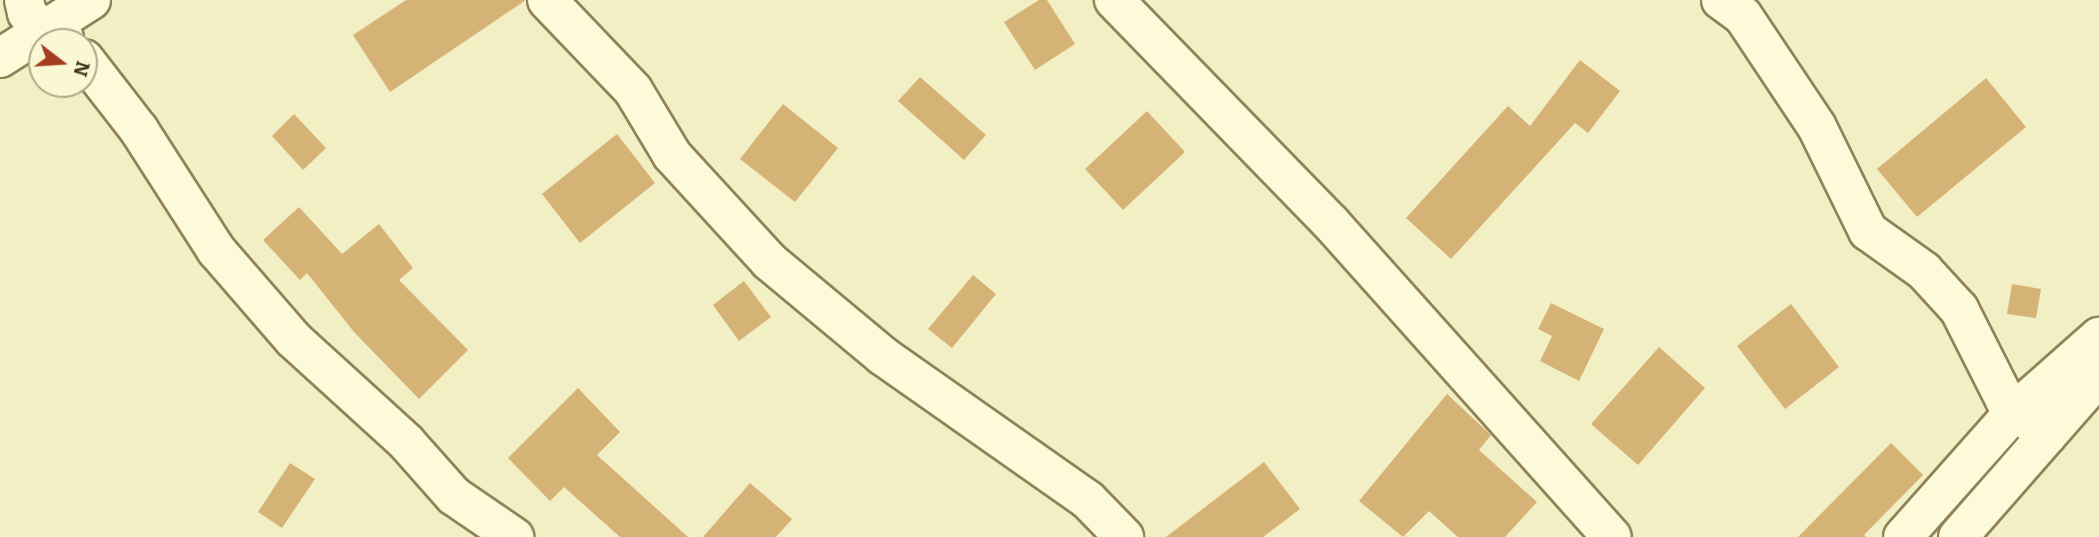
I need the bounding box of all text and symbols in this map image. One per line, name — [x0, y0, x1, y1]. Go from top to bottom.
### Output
north arrow — [28, 28, 98, 98]
text: N — [69, 58, 95, 79]

